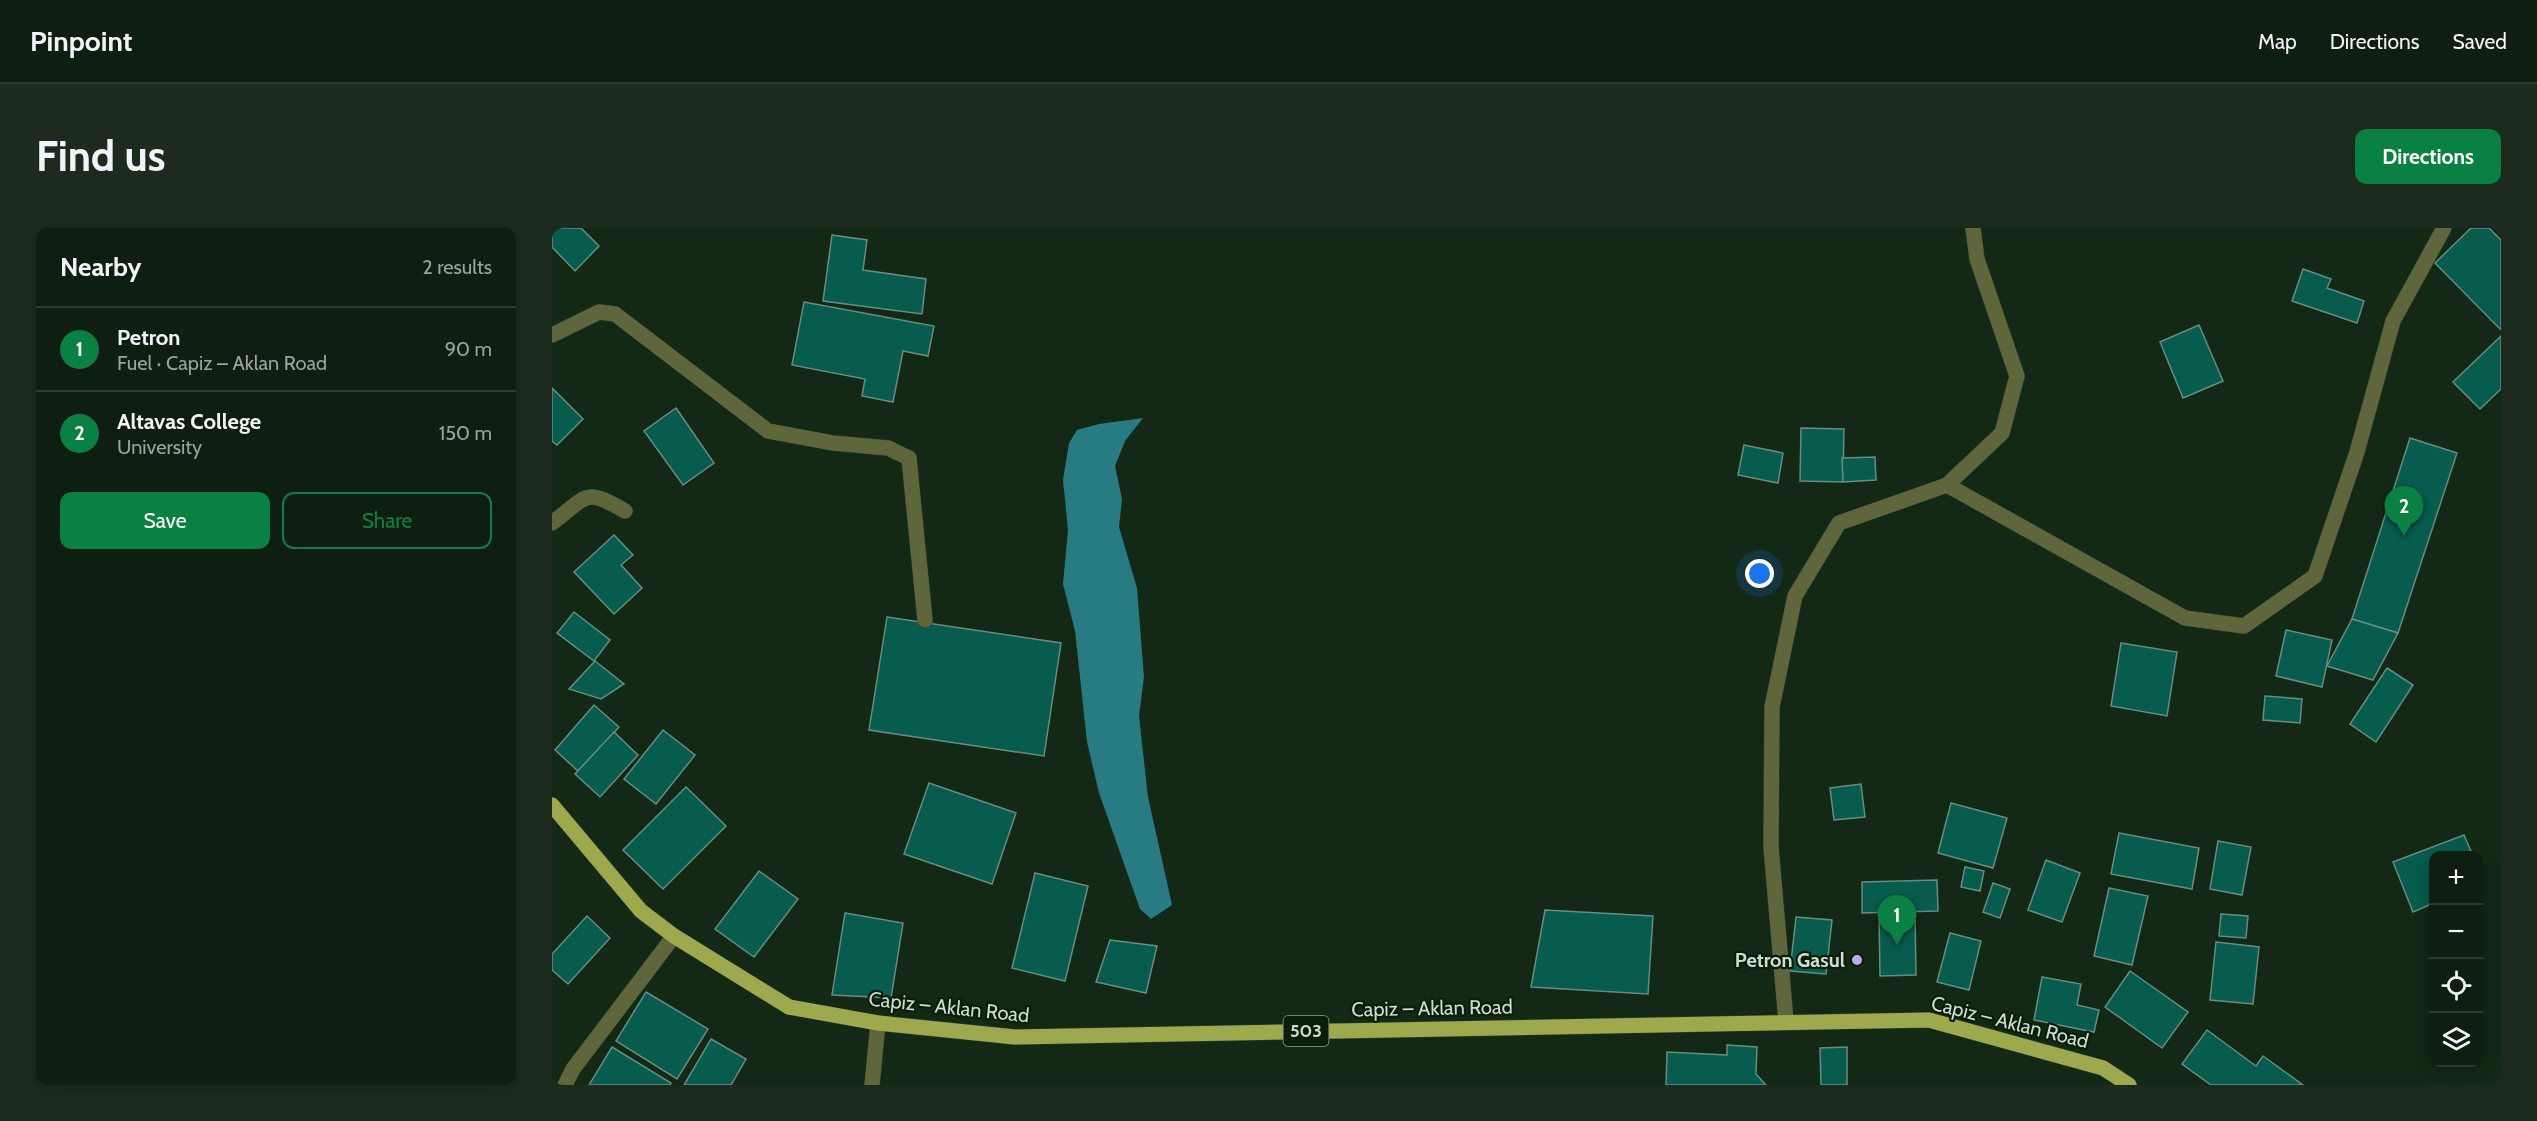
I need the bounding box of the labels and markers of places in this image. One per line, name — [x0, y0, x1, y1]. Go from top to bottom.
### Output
pin: 2 — [2384, 486, 2424, 536]
pin: 1 — [1878, 896, 1916, 945]
place label: Petron Gasul — [1735, 948, 1845, 972]
marker: Petron Gasul — [1850, 953, 1864, 967]

